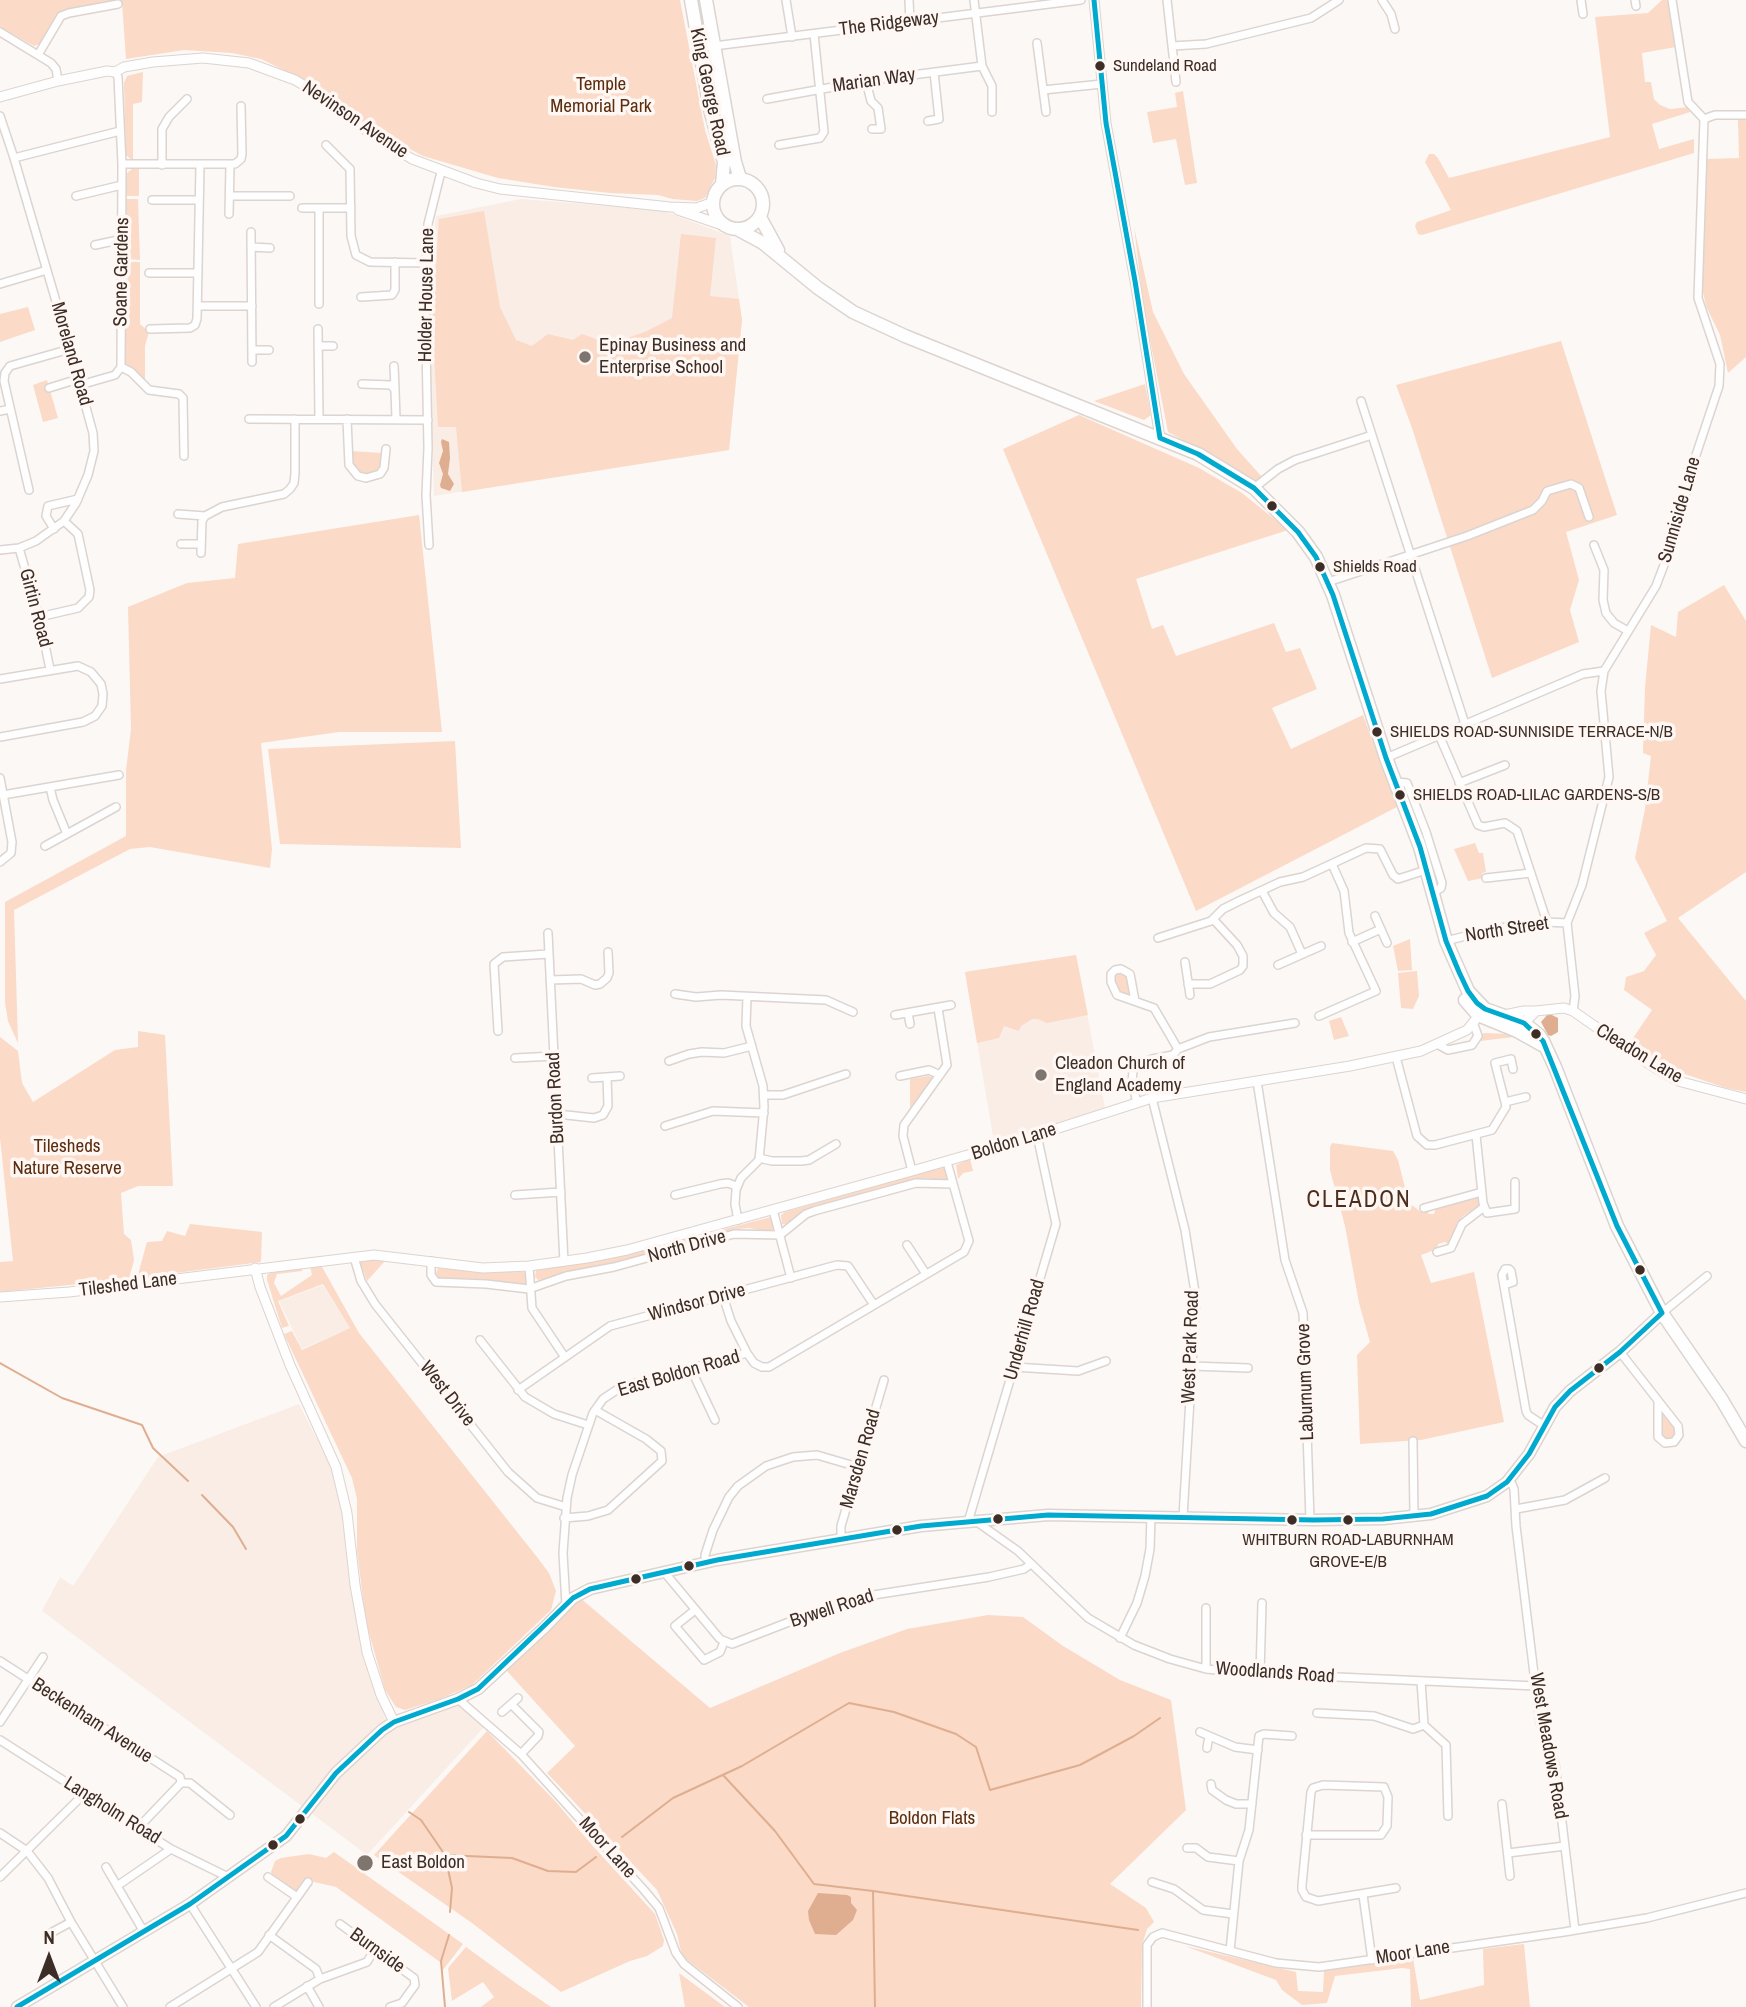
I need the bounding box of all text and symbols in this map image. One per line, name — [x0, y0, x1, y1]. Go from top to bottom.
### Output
street label: The Ridgeway — [838, 7, 940, 41]
street label: King George Road — [684, 26, 734, 158]
place label: Sundeland Road — [1113, 56, 1217, 76]
marker: Sundeland Road — [1093, 59, 1107, 73]
street label: Marian Way — [831, 64, 917, 98]
park label: Temple Memorial Park — [550, 74, 652, 118]
street label: Nevinson Avenue — [298, 76, 412, 164]
street label: Soane Gardens — [110, 217, 134, 327]
street label: Holder House Lane — [414, 228, 440, 362]
street label: Moreland Road — [45, 300, 97, 408]
place label: Epinay Business and Enterprise School — [599, 335, 746, 379]
marker: Epinay Business and Enterprise School — [577, 349, 593, 365]
street label: Sunniside Lane — [1654, 454, 1706, 566]
unlabelled marker — [1265, 499, 1279, 513]
place label: Shields Road — [1333, 557, 1417, 577]
marker: Shields Road — [1313, 560, 1327, 574]
street label: Girtin Road — [14, 566, 56, 650]
place label: SHIELDS ROAD-SUNNISIDE TERRACE-N/B — [1390, 722, 1673, 742]
marker: SHIELDS ROAD-SUNNISIDE TERRACE-N/B — [1370, 725, 1384, 739]
place label: SHIELDS ROAD-LILAC GARDENS-S/B — [1413, 785, 1660, 805]
marker: SHIELDS ROAD-LILAC GARDENS-S/B — [1393, 788, 1407, 802]
street label: North Street — [1464, 912, 1550, 948]
street label: Cleadon Lane — [1592, 1019, 1686, 1089]
unlabelled marker — [1529, 1027, 1543, 1041]
street label: Burdon Road — [542, 1052, 570, 1144]
place label: Cleadon Church of England Academy — [1055, 1053, 1185, 1097]
marker: Cleadon Church of England Academy — [1033, 1067, 1049, 1083]
street label: Boldon Lane — [969, 1118, 1059, 1166]
park label: Tilesheds Nature Reserve — [12, 1136, 122, 1180]
district label: CLEADON — [1307, 1187, 1411, 1215]
street label: North Drive — [646, 1226, 728, 1268]
unlabelled marker — [1633, 1263, 1647, 1277]
street label: Tileshed Lane — [78, 1268, 178, 1302]
street label: Underhill Road — [1000, 1277, 1050, 1383]
street label: Windsor Drive — [646, 1279, 748, 1327]
street label: West Park Road — [1178, 1290, 1204, 1404]
street label: Laburnum Grove — [1293, 1323, 1319, 1441]
street label: East Boldon Road — [615, 1346, 743, 1402]
street label: West Drive — [414, 1357, 480, 1431]
unlabelled marker — [1592, 1361, 1606, 1375]
street label: Marsden Road — [836, 1407, 886, 1511]
unlabelled marker — [991, 1512, 1005, 1526]
unlabelled marker — [1285, 1513, 1299, 1527]
marker: WHITBURN ROAD-LABURNHAM GROVE-E/B — [1341, 1513, 1355, 1527]
unlabelled marker — [890, 1523, 904, 1537]
place label: WHITBURN ROAD-LABURNHAM GROVE-E/B — [1242, 1530, 1454, 1570]
unlabelled marker — [682, 1559, 696, 1573]
unlabelled marker — [629, 1572, 643, 1586]
street label: Bywell Road — [787, 1585, 877, 1633]
street label: Woodlands Road — [1215, 1657, 1335, 1689]
street label: West Meadows Road — [1524, 1671, 1572, 1821]
street label: Beckenham Avenue — [27, 1674, 157, 1768]
street label: Langholm Road — [59, 1772, 165, 1850]
park label: Boldon Flats — [889, 1808, 975, 1830]
unlabelled marker — [293, 1812, 307, 1826]
street label: Moor Lane — [574, 1813, 640, 1883]
unlabelled marker — [266, 1838, 280, 1852]
place label: East Boldon — [381, 1852, 465, 1874]
marker: East Boldon — [355, 1853, 375, 1873]
north arrow — [14, 1923, 84, 1993]
street label: Burnside — [345, 1923, 409, 1979]
text: N — [43, 1924, 55, 1950]
street label: Moor Lane — [1374, 1936, 1452, 1970]

